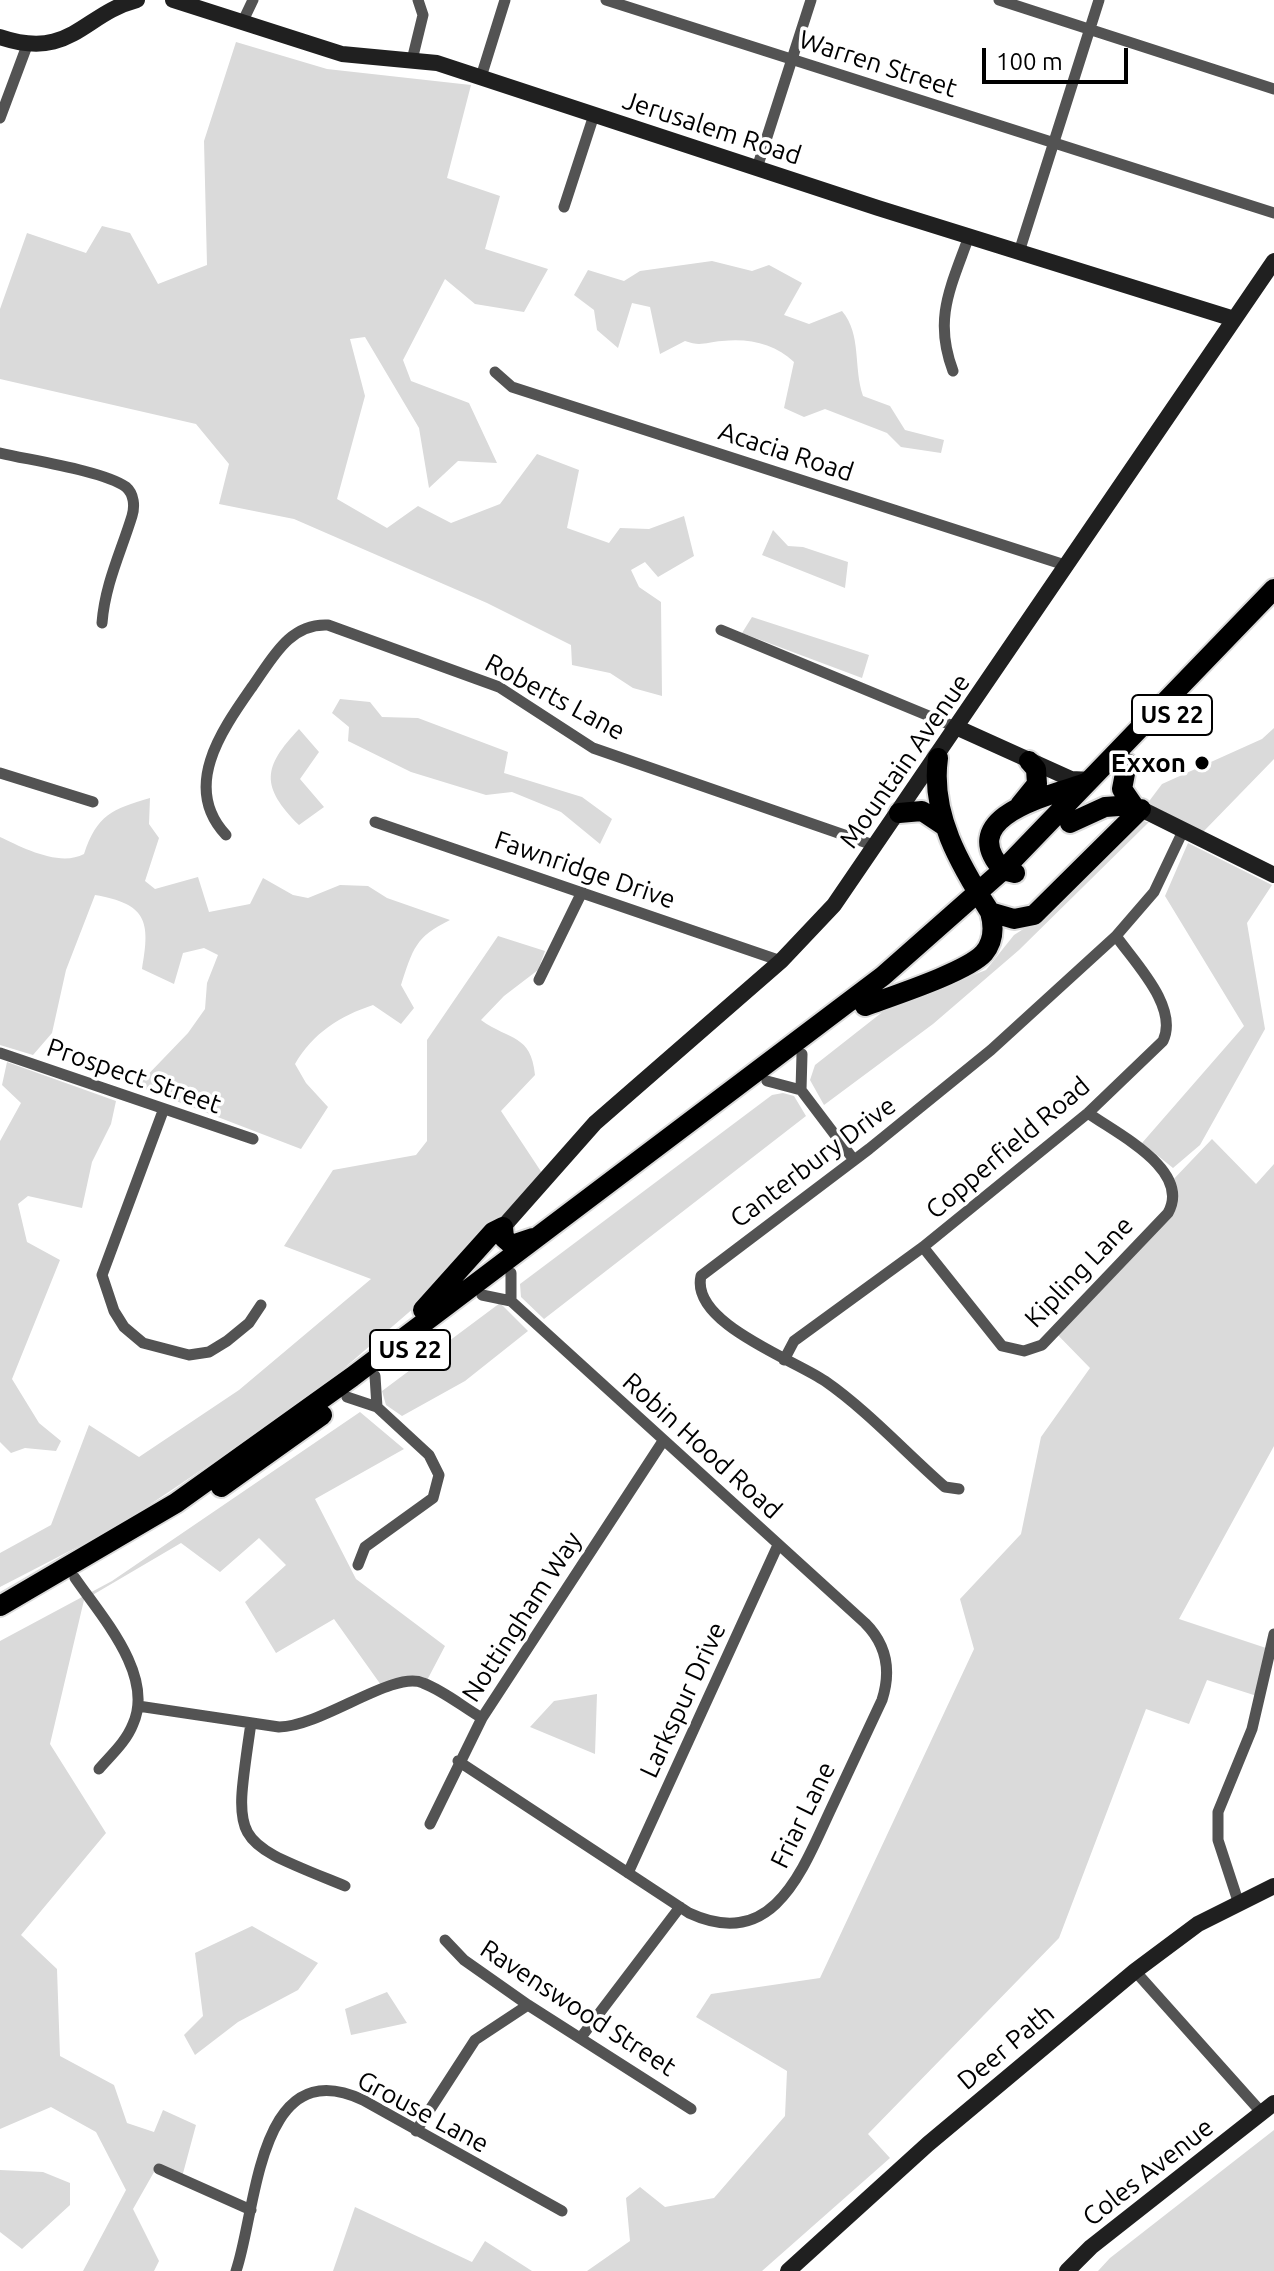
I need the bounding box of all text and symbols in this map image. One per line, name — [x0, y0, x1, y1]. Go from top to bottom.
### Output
street label: Warren Street — [795, 24, 961, 104]
scale bar — [986, 32, 1132, 82]
text: 100 m — [996, 48, 1063, 75]
street label: Jerusalem Road — [619, 84, 805, 172]
street label: Acacia Road — [715, 416, 857, 488]
street label: Roberts Lane — [480, 647, 630, 747]
street label: Mountain Avenue — [833, 668, 977, 854]
road number: US 22 — [1132, 695, 1212, 735]
place label: Exxon — [1111, 747, 1186, 779]
marker: Exxon — [1193, 754, 1211, 772]
street label: Fawnridge Drive — [490, 824, 680, 916]
street label: Prospect Street — [43, 1032, 225, 1120]
street label: Copperfield Road — [920, 1070, 1096, 1226]
street label: Canterbury Drive — [724, 1090, 902, 1234]
street label: Kipling Lane — [1018, 1210, 1140, 1334]
road number: US 22 — [370, 1330, 450, 1370]
street label: Robin Hood Road — [616, 1366, 788, 1526]
street label: Nottingham Way — [455, 1526, 589, 1708]
street label: Larkspur Drive — [633, 1617, 733, 1783]
street label: Friar Lane — [764, 1757, 842, 1873]
street label: Ravenswood Street — [474, 1933, 682, 2083]
street label: Deer Path — [951, 1998, 1061, 2096]
street label: Grouse Lane — [352, 2064, 494, 2160]
street label: Coles Avenue — [1076, 2111, 1220, 2233]

